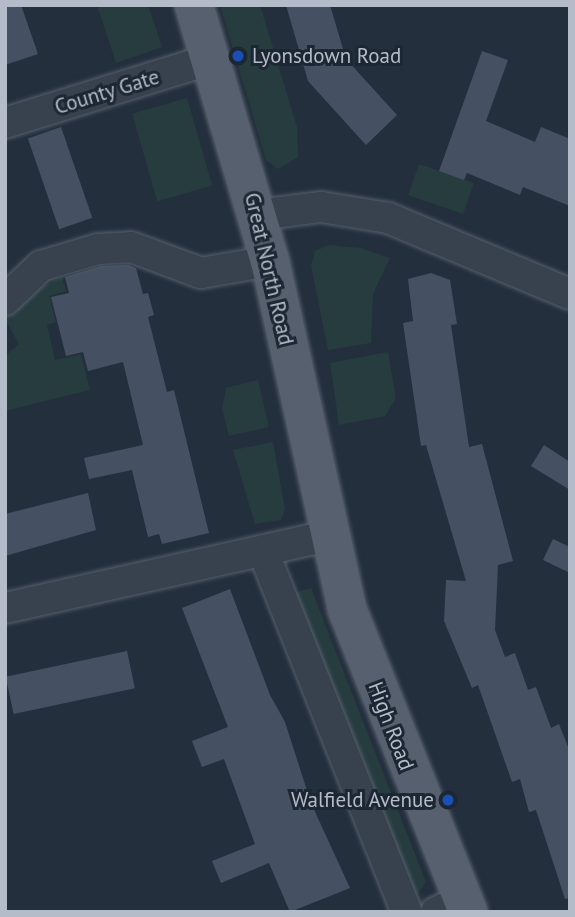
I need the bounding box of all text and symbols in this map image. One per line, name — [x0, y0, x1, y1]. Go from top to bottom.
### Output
place label: Lyonsdown Road — [252, 43, 401, 69]
marker: Lyonsdown Road — [230, 48, 246, 64]
street label: County Gate — [51, 64, 163, 120]
street label: Great North Road — [239, 190, 299, 348]
street label: High Road — [363, 678, 419, 774]
place label: Walfield Avenue — [290, 787, 434, 813]
marker: Walfield Avenue — [440, 792, 456, 808]

